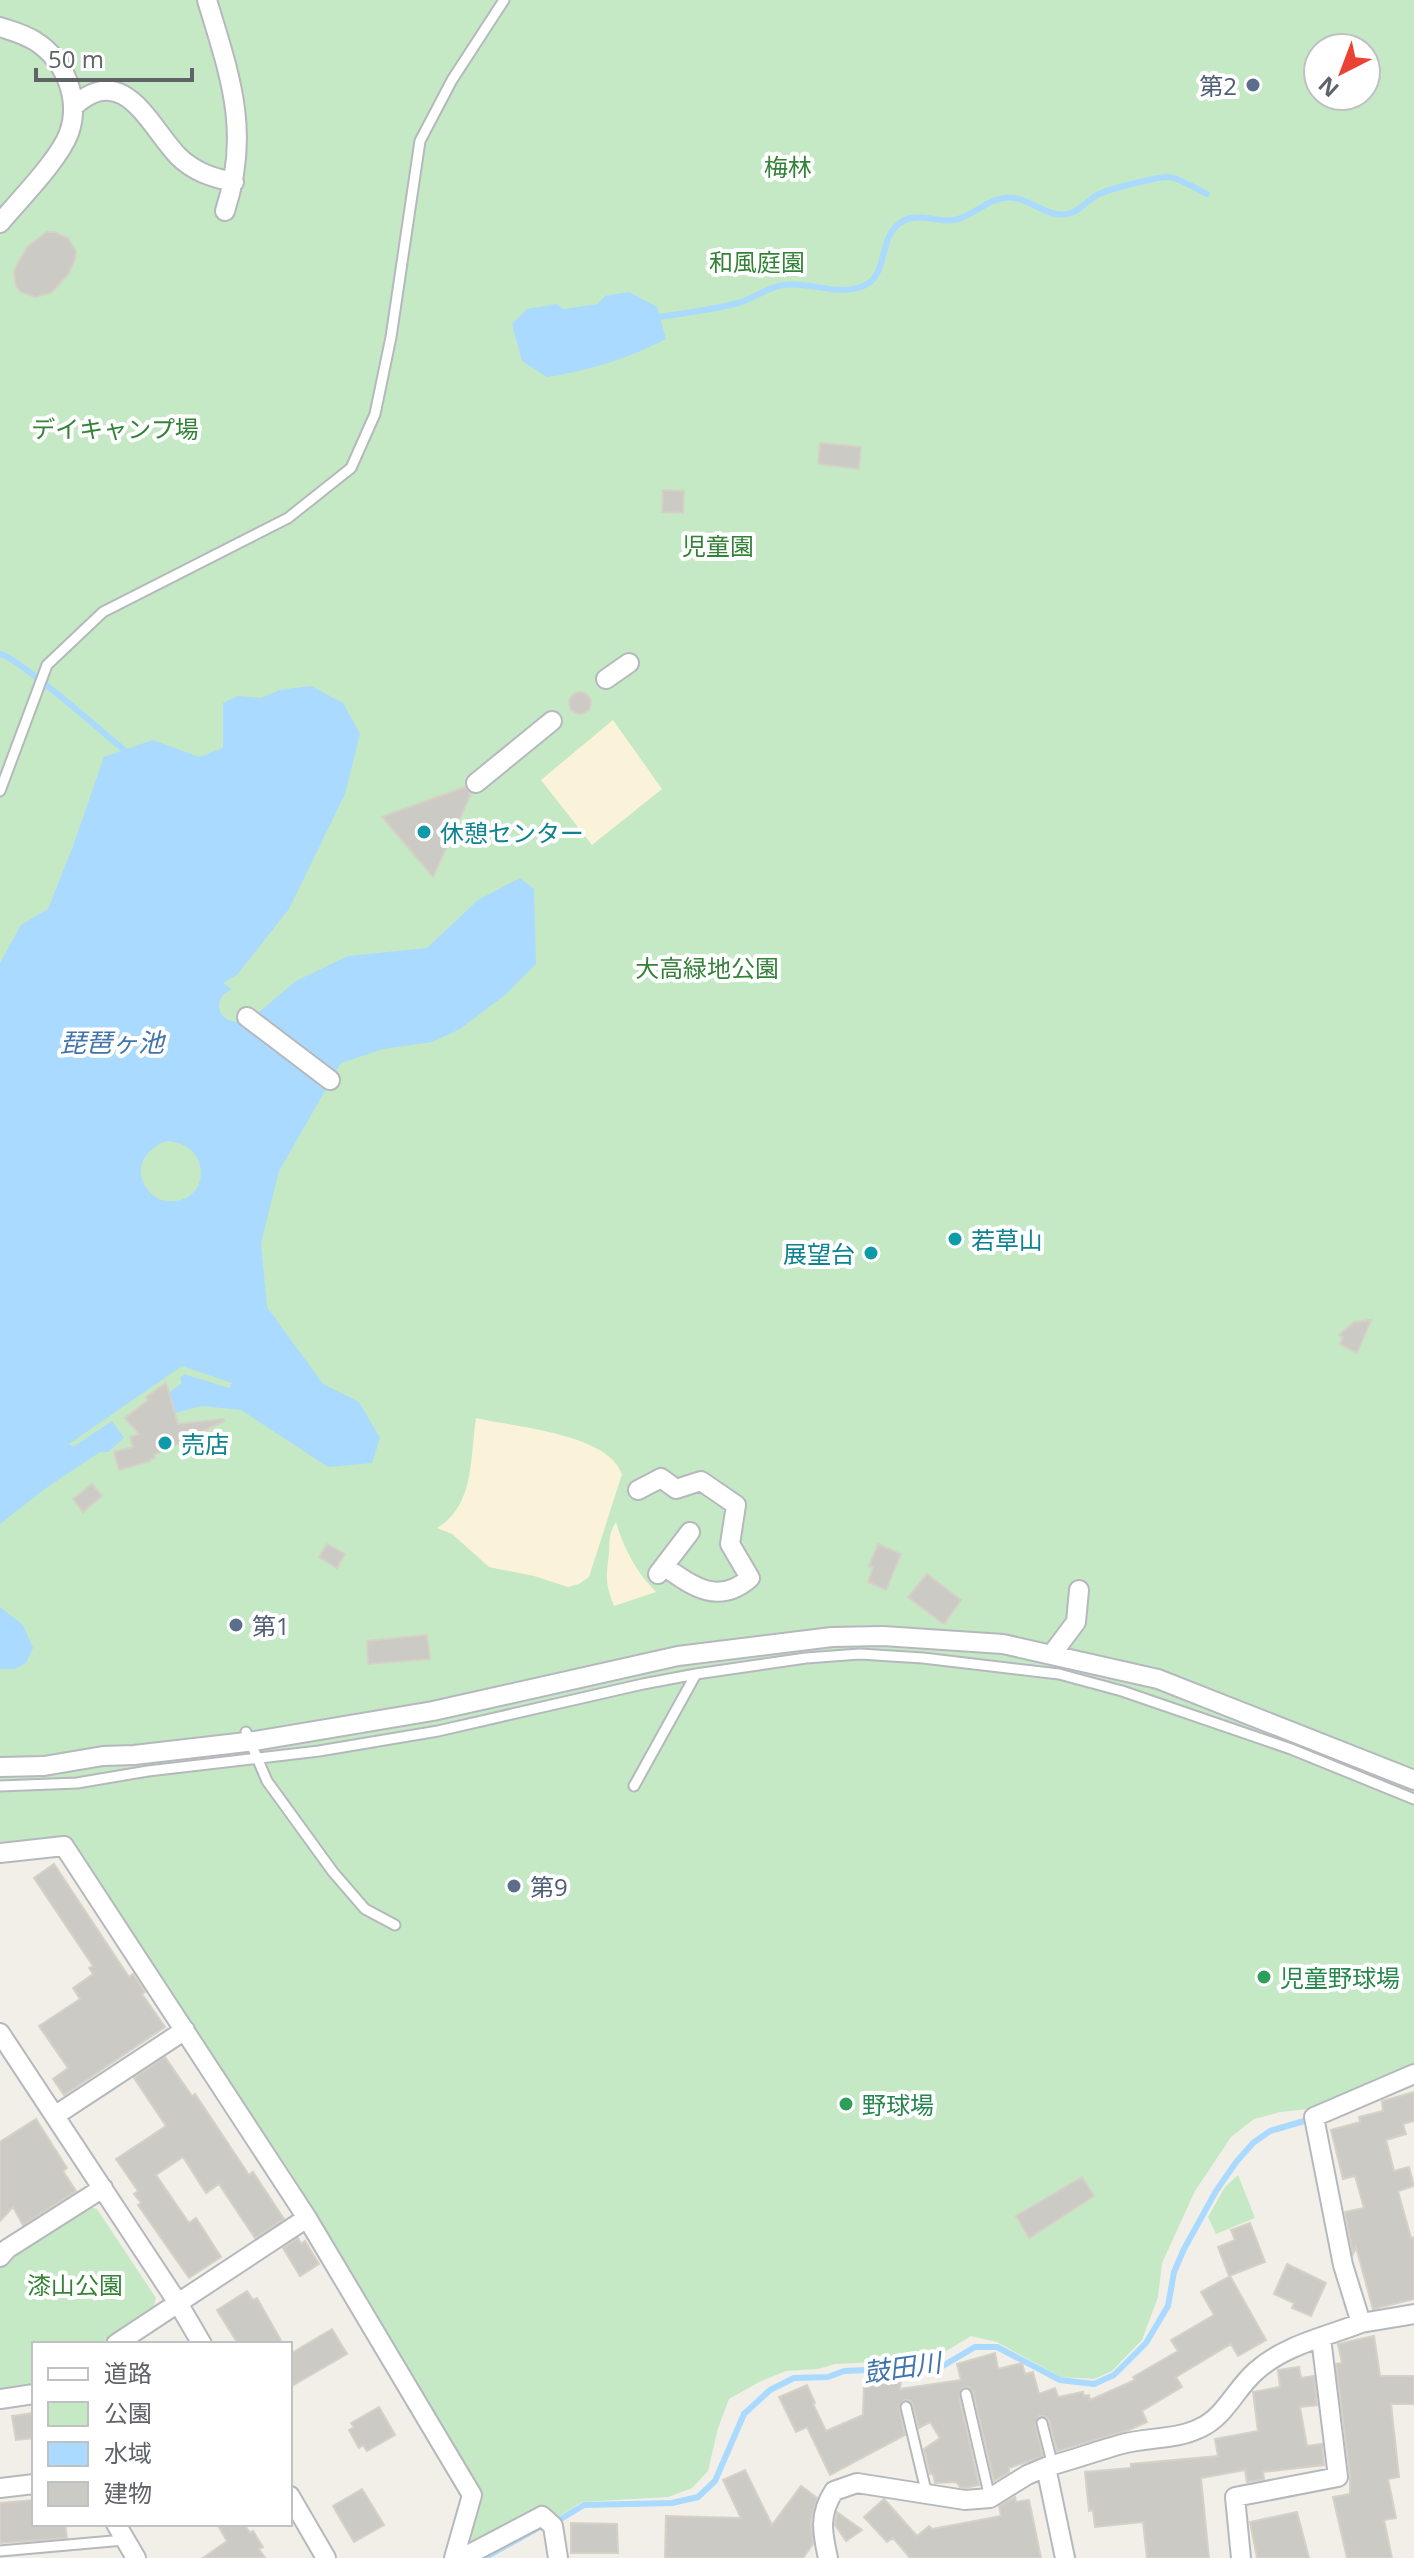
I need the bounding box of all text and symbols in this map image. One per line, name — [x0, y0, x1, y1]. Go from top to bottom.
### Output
scale bar — [36, 32, 192, 82]
north arrow — [1302, 32, 1382, 112]
text: 50 m — [48, 42, 104, 75]
place label: 第2 — [1199, 69, 1237, 102]
text: N — [1311, 70, 1345, 105]
marker: 第2 — [1244, 76, 1262, 94]
park label: 梅林 — [764, 150, 812, 183]
park label: 和風庭園 — [709, 245, 805, 278]
park label: デイキャンプ場 — [31, 412, 199, 445]
park label: 児童園 — [682, 529, 754, 562]
place label: 休憩センター — [440, 816, 584, 849]
marker: 休憩センター — [415, 823, 433, 841]
park label: 大高緑地公園 — [635, 951, 779, 984]
water label: 琵琶ヶ池 — [60, 1024, 167, 1060]
place label: 若草山 — [971, 1223, 1043, 1256]
marker: 若草山 — [946, 1230, 964, 1248]
place label: 展望台 — [783, 1237, 855, 1270]
marker: 展望台 — [862, 1244, 880, 1262]
place label: 売店 — [181, 1427, 229, 1460]
marker: 売店 — [156, 1434, 174, 1452]
place label: 第1 — [252, 1609, 290, 1642]
marker: 第1 — [227, 1616, 245, 1634]
place label: 第9 — [530, 1870, 568, 1903]
marker: 第9 — [505, 1877, 523, 1895]
place label: 児童野球場 — [1280, 1961, 1400, 1994]
marker: 児童野球場 — [1255, 1968, 1273, 1986]
place label: 野球場 — [862, 2088, 934, 2121]
marker: 野球場 — [837, 2095, 855, 2113]
park label: 漆山公園 — [27, 2268, 123, 2301]
legend — [32, 2342, 292, 2526]
water label: 鼓田川 — [861, 2343, 946, 2390]
text: 道路 — [104, 2356, 152, 2389]
text: 公園 — [104, 2396, 152, 2429]
text: 水域 — [104, 2436, 152, 2469]
text: 建物 — [104, 2476, 152, 2509]

